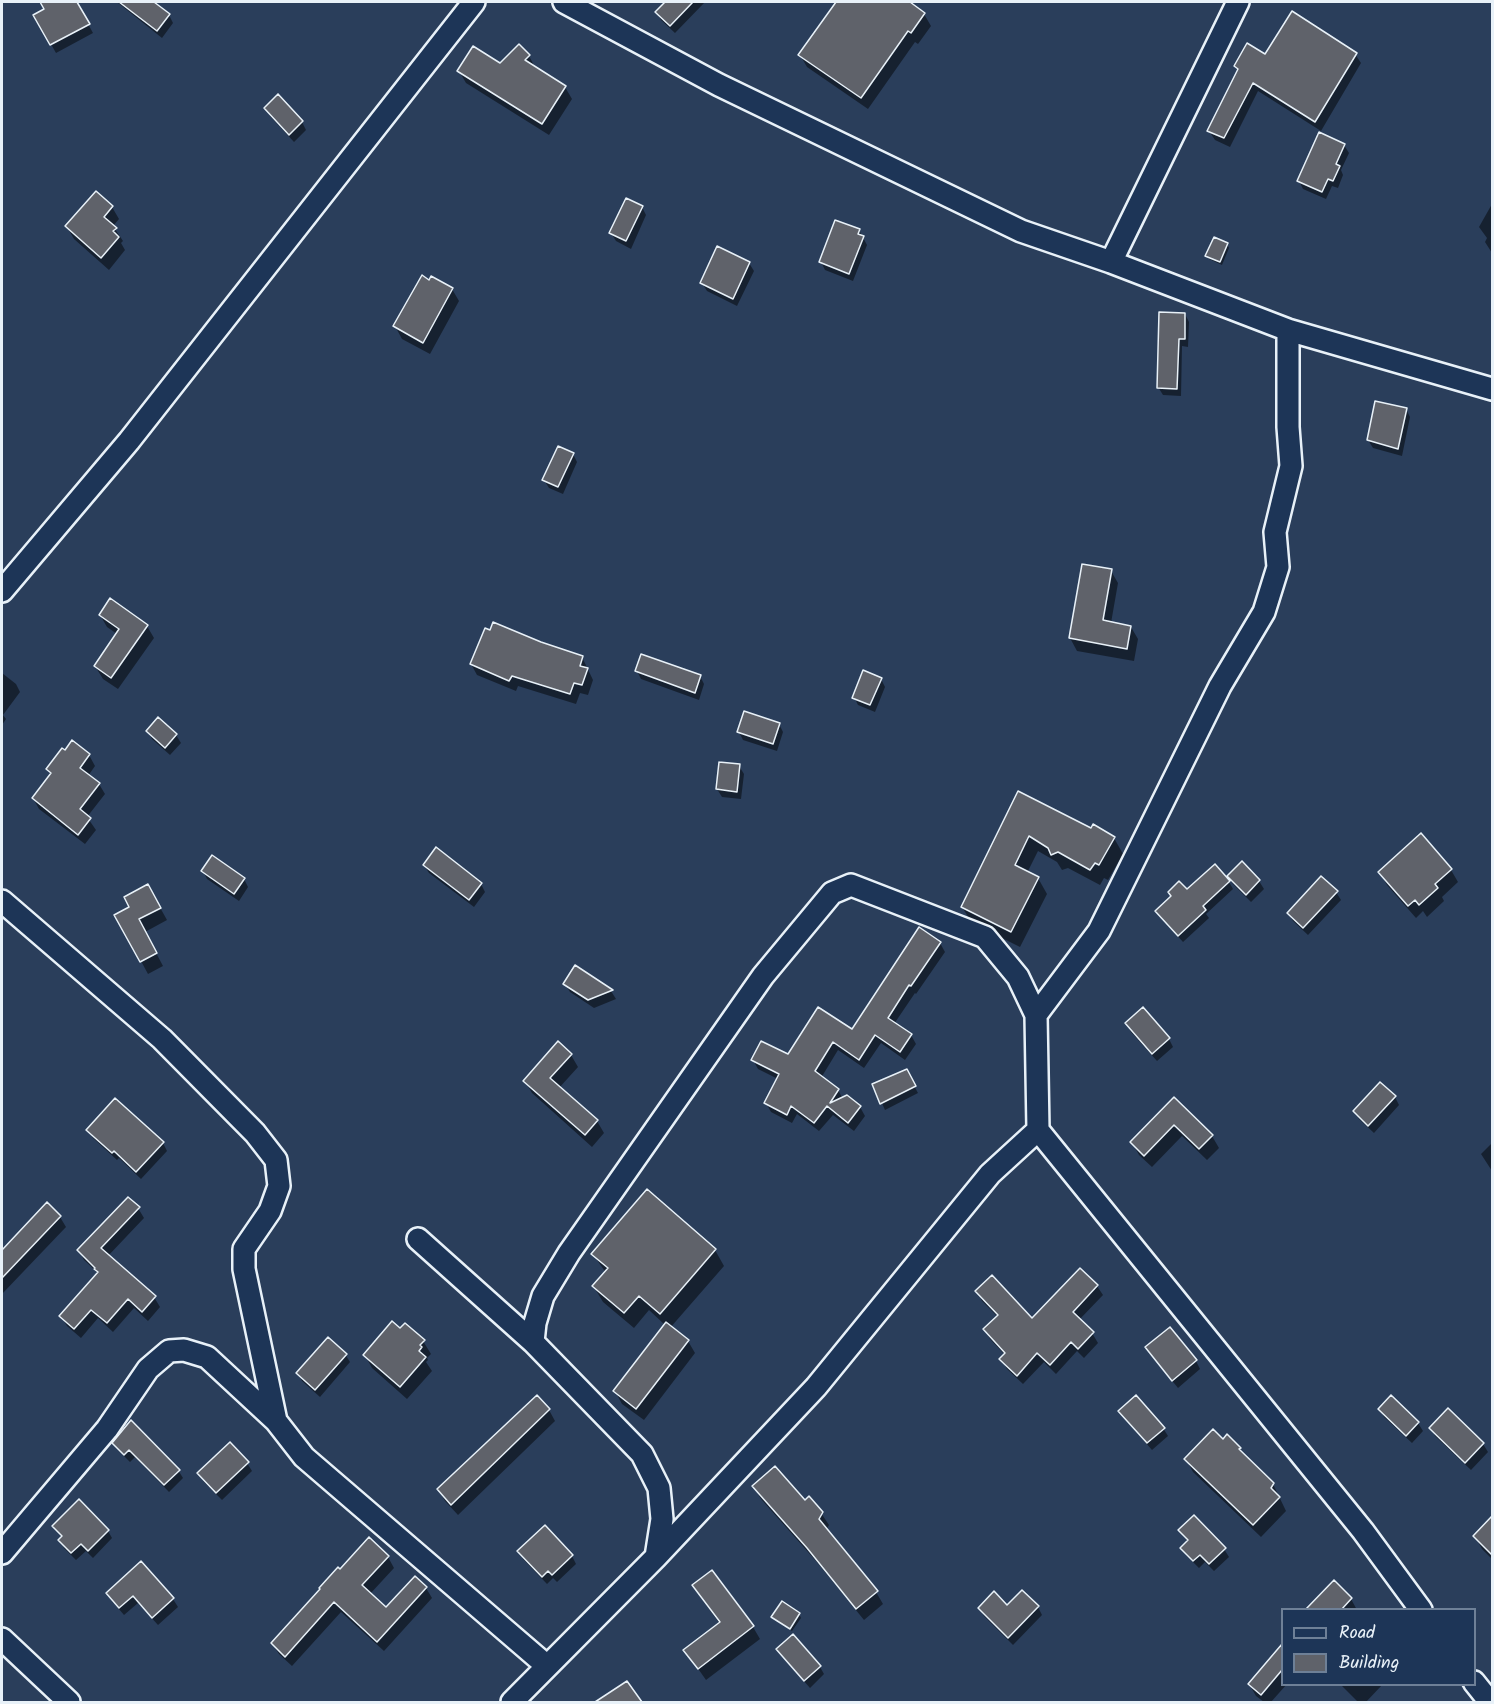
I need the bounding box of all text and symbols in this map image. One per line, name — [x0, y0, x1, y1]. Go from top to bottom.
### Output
legend — [1281, 1608, 1476, 1686]
text: Road — [1339, 1619, 1375, 1648]
text: Building — [1339, 1649, 1399, 1678]

